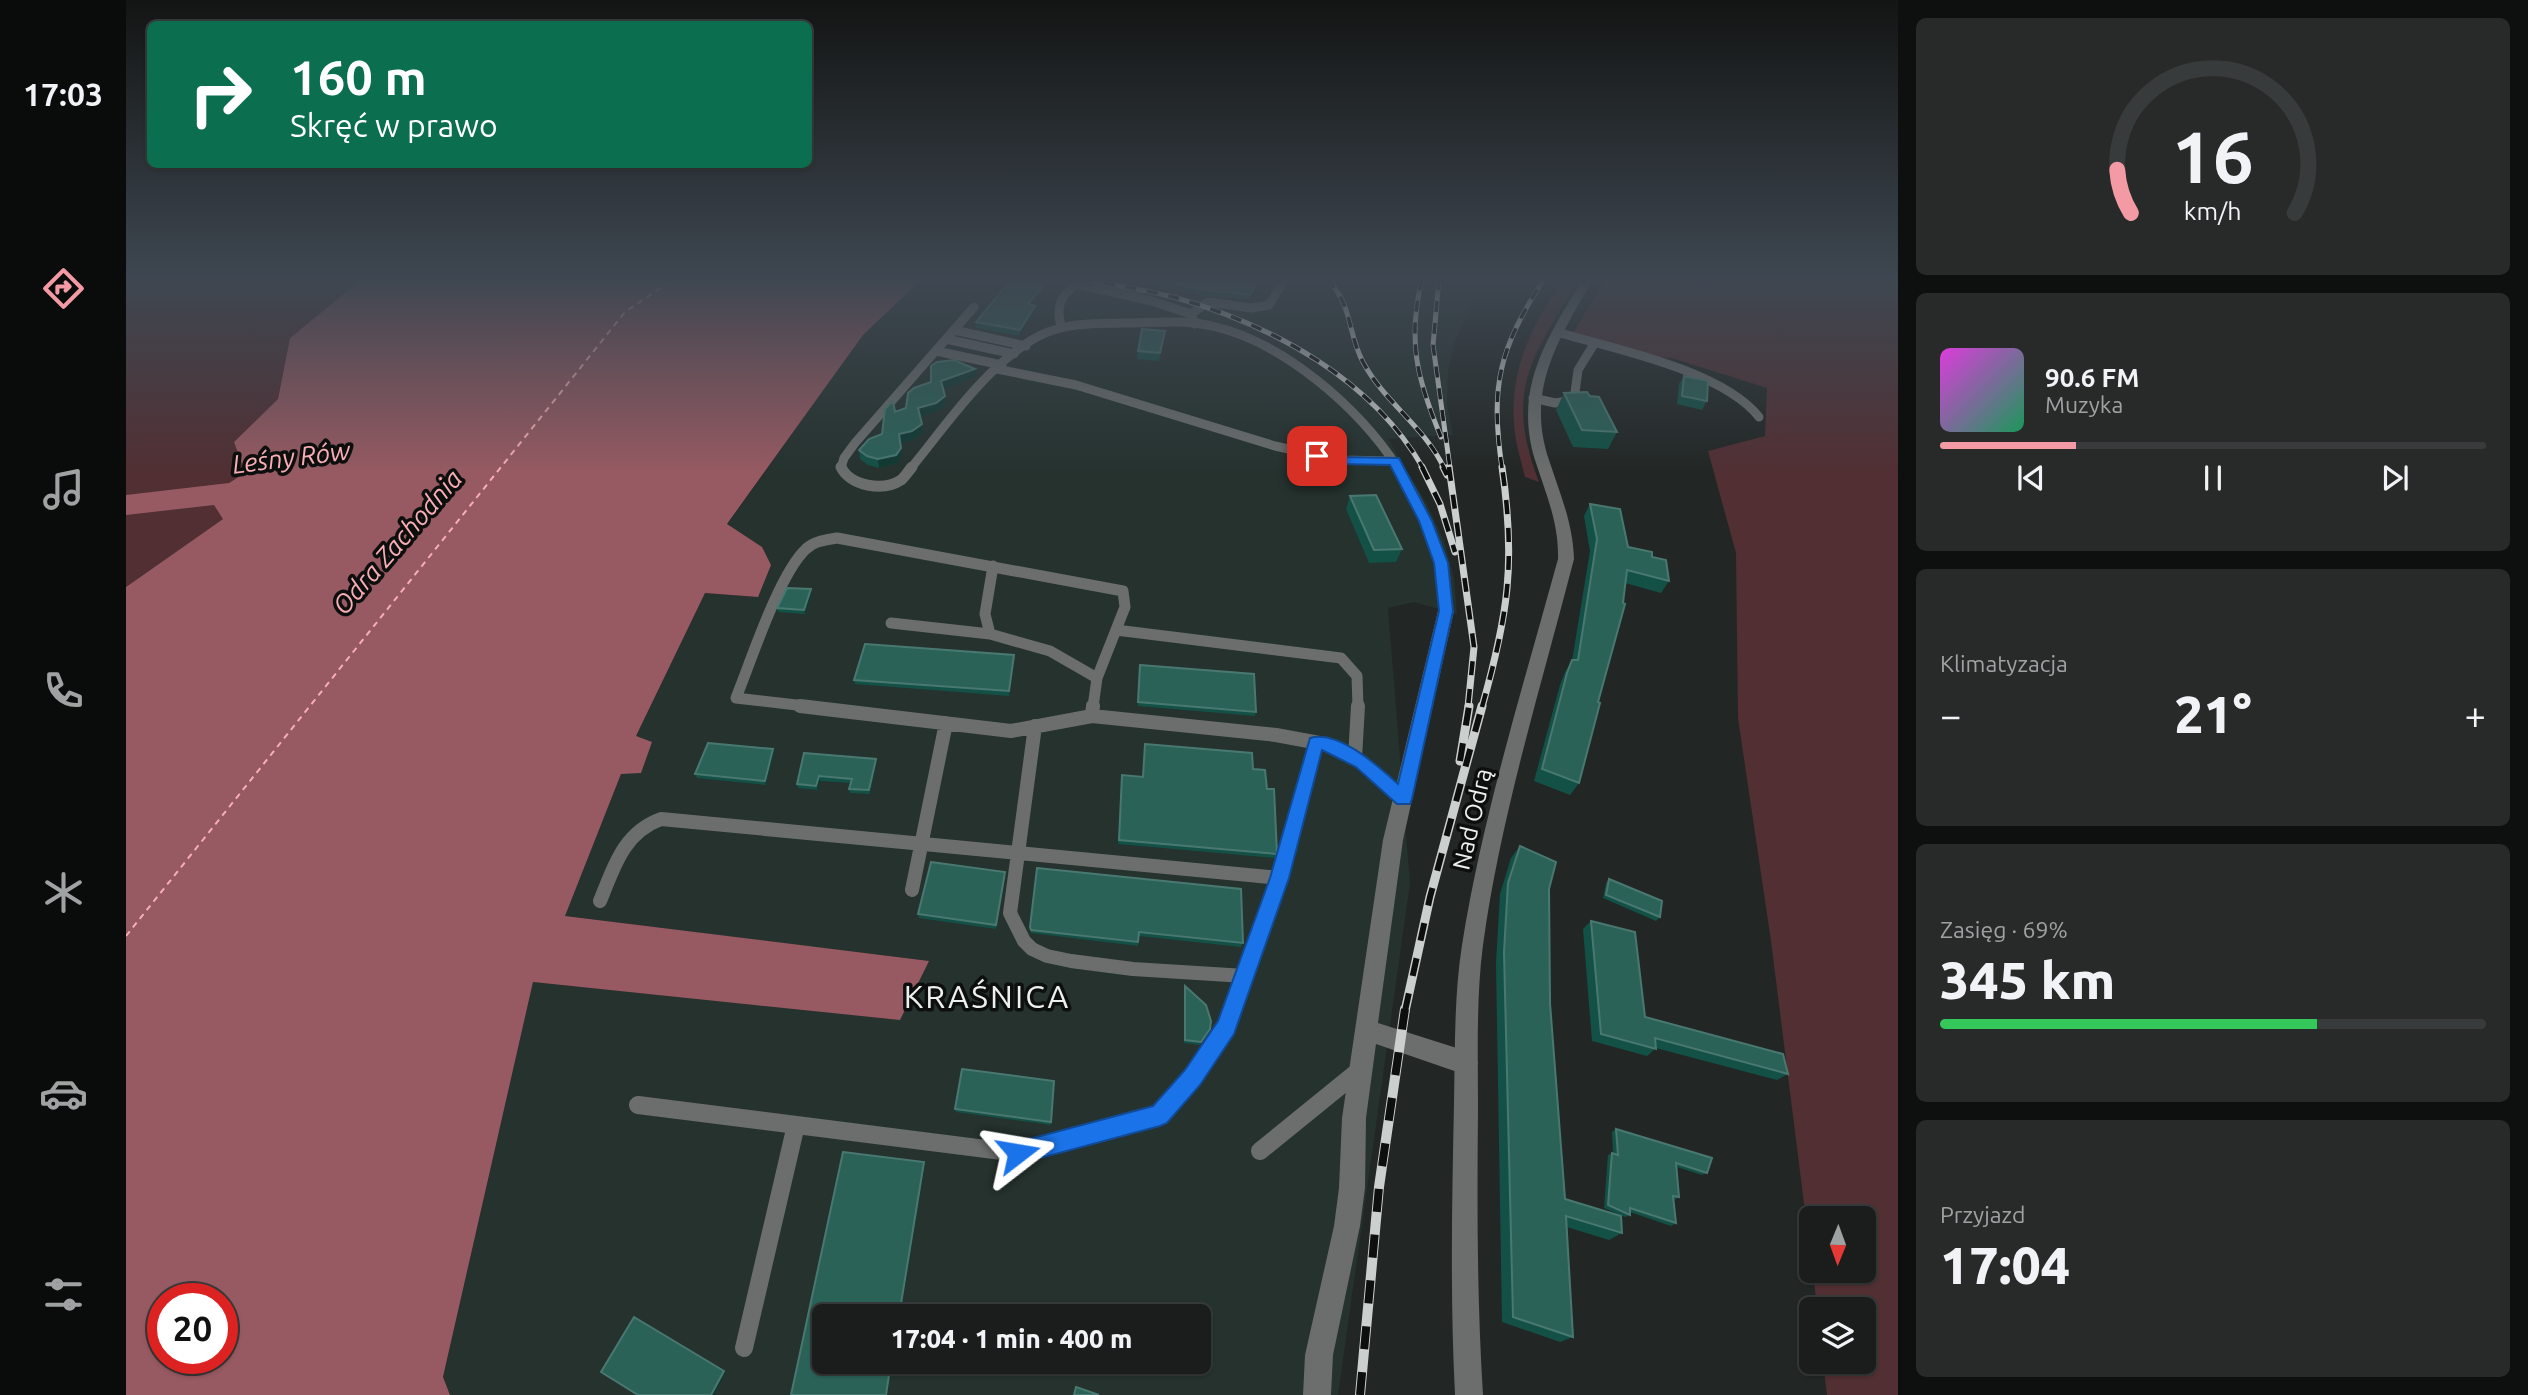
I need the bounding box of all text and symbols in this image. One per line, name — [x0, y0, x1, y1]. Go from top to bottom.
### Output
icon: right — [175, 49, 266, 140]
text: 160 m — [290, 49, 427, 104]
text: 17:03 — [23, 76, 103, 112]
text: Skręć w prawo — [290, 107, 498, 143]
text: 16 — [2172, 115, 2254, 197]
text: km/h — [2184, 197, 2242, 225]
icon: directions — [39, 264, 88, 313]
text: 90.6 FM — [2045, 363, 2139, 392]
text: Muzyka — [2045, 392, 2123, 417]
pin — [1287, 426, 1347, 486]
water label: Leśny Rów — [231, 435, 353, 479]
icon: arrive — [1298, 437, 1336, 475]
icon: previous — [2012, 459, 2050, 497]
icon: pause — [2194, 459, 2232, 497]
icon: next — [2376, 459, 2414, 497]
water label: Odra Zachodnia — [326, 464, 468, 620]
icon: music — [39, 465, 88, 514]
text: Klimatyzacja — [1940, 651, 2068, 676]
icon: phone — [39, 666, 88, 715]
text: 21° — [2174, 685, 2252, 743]
text: − — [1940, 694, 1961, 736]
text: + — [2465, 694, 2486, 736]
street label: Nad Odrą — [1447, 766, 1497, 872]
icon: climate — [39, 868, 88, 917]
text: Zasięg · 69% — [1940, 917, 2068, 942]
text: 345 km — [1940, 951, 2115, 1009]
district label: KRAŚNICA — [904, 978, 1070, 1014]
icon: car — [39, 1069, 88, 1118]
position arrow — [981, 1116, 1055, 1190]
text: Przyjazd — [1940, 1202, 2025, 1227]
north arrow — [1799, 1206, 1876, 1283]
map controls — [1799, 1206, 1876, 1374]
text: 17:04 — [1940, 1236, 2070, 1294]
icon: filters — [39, 1270, 88, 1319]
speed limit sign: 20 — [147, 1283, 238, 1374]
button: layers — [1799, 1297, 1876, 1374]
text: 17:04 · 1 min · 400 m — [891, 1324, 1132, 1353]

